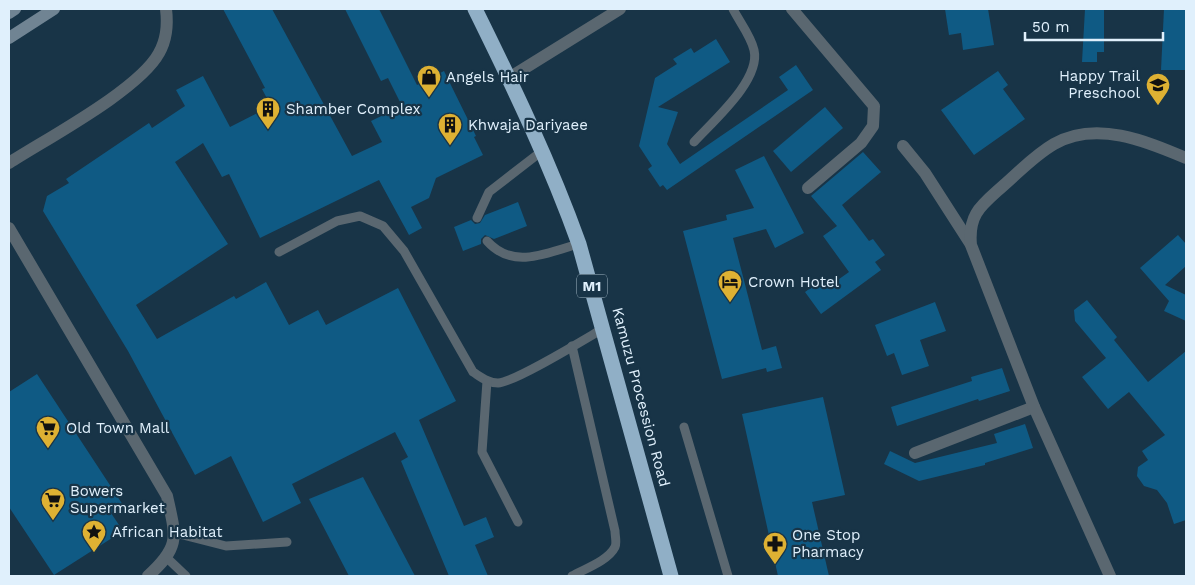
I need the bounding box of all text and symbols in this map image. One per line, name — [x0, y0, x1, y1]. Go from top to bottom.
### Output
scale bar — [1025, 10, 1162, 42]
text: 50 m — [1032, 18, 1069, 36]
shop icon: Angels Hair — [416, 64, 442, 98]
place label: Happy Trail Preschool — [1059, 67, 1140, 102]
place label: Angels Hair — [446, 68, 529, 86]
school or university icon: Happy Trail Preschool — [1145, 72, 1171, 106]
building icon: Shamber Complex — [255, 96, 281, 130]
place label: Shamber Complex — [286, 100, 421, 118]
building icon: Khwaja Dariyaee — [437, 112, 463, 146]
place label: Khwaja Dariyaee — [468, 116, 588, 134]
hotel icon: Crown Hotel — [717, 269, 743, 303]
place label: Crown Hotel — [748, 273, 840, 291]
road number: M1 — [577, 274, 607, 298]
street label: Kamuzu Procession Road — [608, 305, 674, 489]
supermarket icon: Old Town Mall — [35, 415, 61, 449]
place label: Old Town Mall — [66, 419, 170, 437]
place label: Bowers Supermarket — [70, 482, 166, 517]
supermarket icon: Bowers Supermarket — [40, 487, 66, 521]
place icon: African Habitat — [81, 519, 107, 553]
place label: African Habitat — [112, 523, 223, 541]
place label: One Stop Pharmacy — [792, 526, 864, 561]
pharmacy icon: One Stop Pharmacy — [762, 531, 788, 565]

